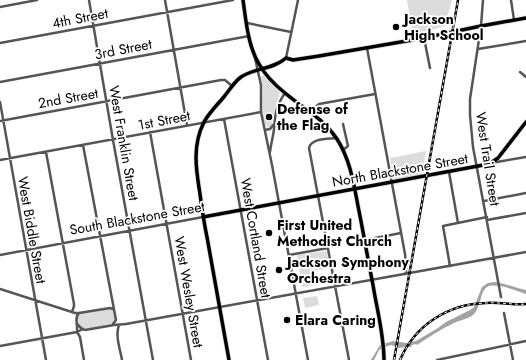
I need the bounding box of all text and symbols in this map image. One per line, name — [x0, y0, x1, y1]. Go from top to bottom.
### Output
street label: 4th Street — [50, 3, 110, 33]
place label: Jackson High School — [401, 9, 484, 45]
marker: Jackson High School — [391, 22, 401, 32]
street label: 3rd Street — [93, 34, 154, 64]
street label: 2nd Street — [36, 83, 100, 113]
street label: West Franklin Street — [104, 84, 144, 203]
place label: Defense of the Flag — [277, 99, 349, 135]
street label: 1st Street — [136, 105, 193, 135]
street label: West Trail Street — [471, 111, 505, 208]
marker: Defense of the Flag — [264, 112, 274, 122]
street label: North Blackstone Street — [330, 148, 470, 192]
street label: West Biddle Street — [13, 175, 51, 286]
street label: West Cortland Street — [236, 176, 277, 300]
street label: South Blackstone Street — [68, 196, 207, 240]
place label: First United Methodist Church — [277, 215, 392, 251]
marker: First United Methodist Church — [264, 228, 274, 238]
street label: West Wesley Street — [169, 235, 209, 350]
place label: Jackson Symphony Orchestra — [284, 252, 409, 288]
marker: Jackson Symphony Orchestra — [274, 265, 284, 275]
place label: Elara Caring — [295, 310, 376, 330]
marker: Elara Caring — [282, 315, 292, 325]

